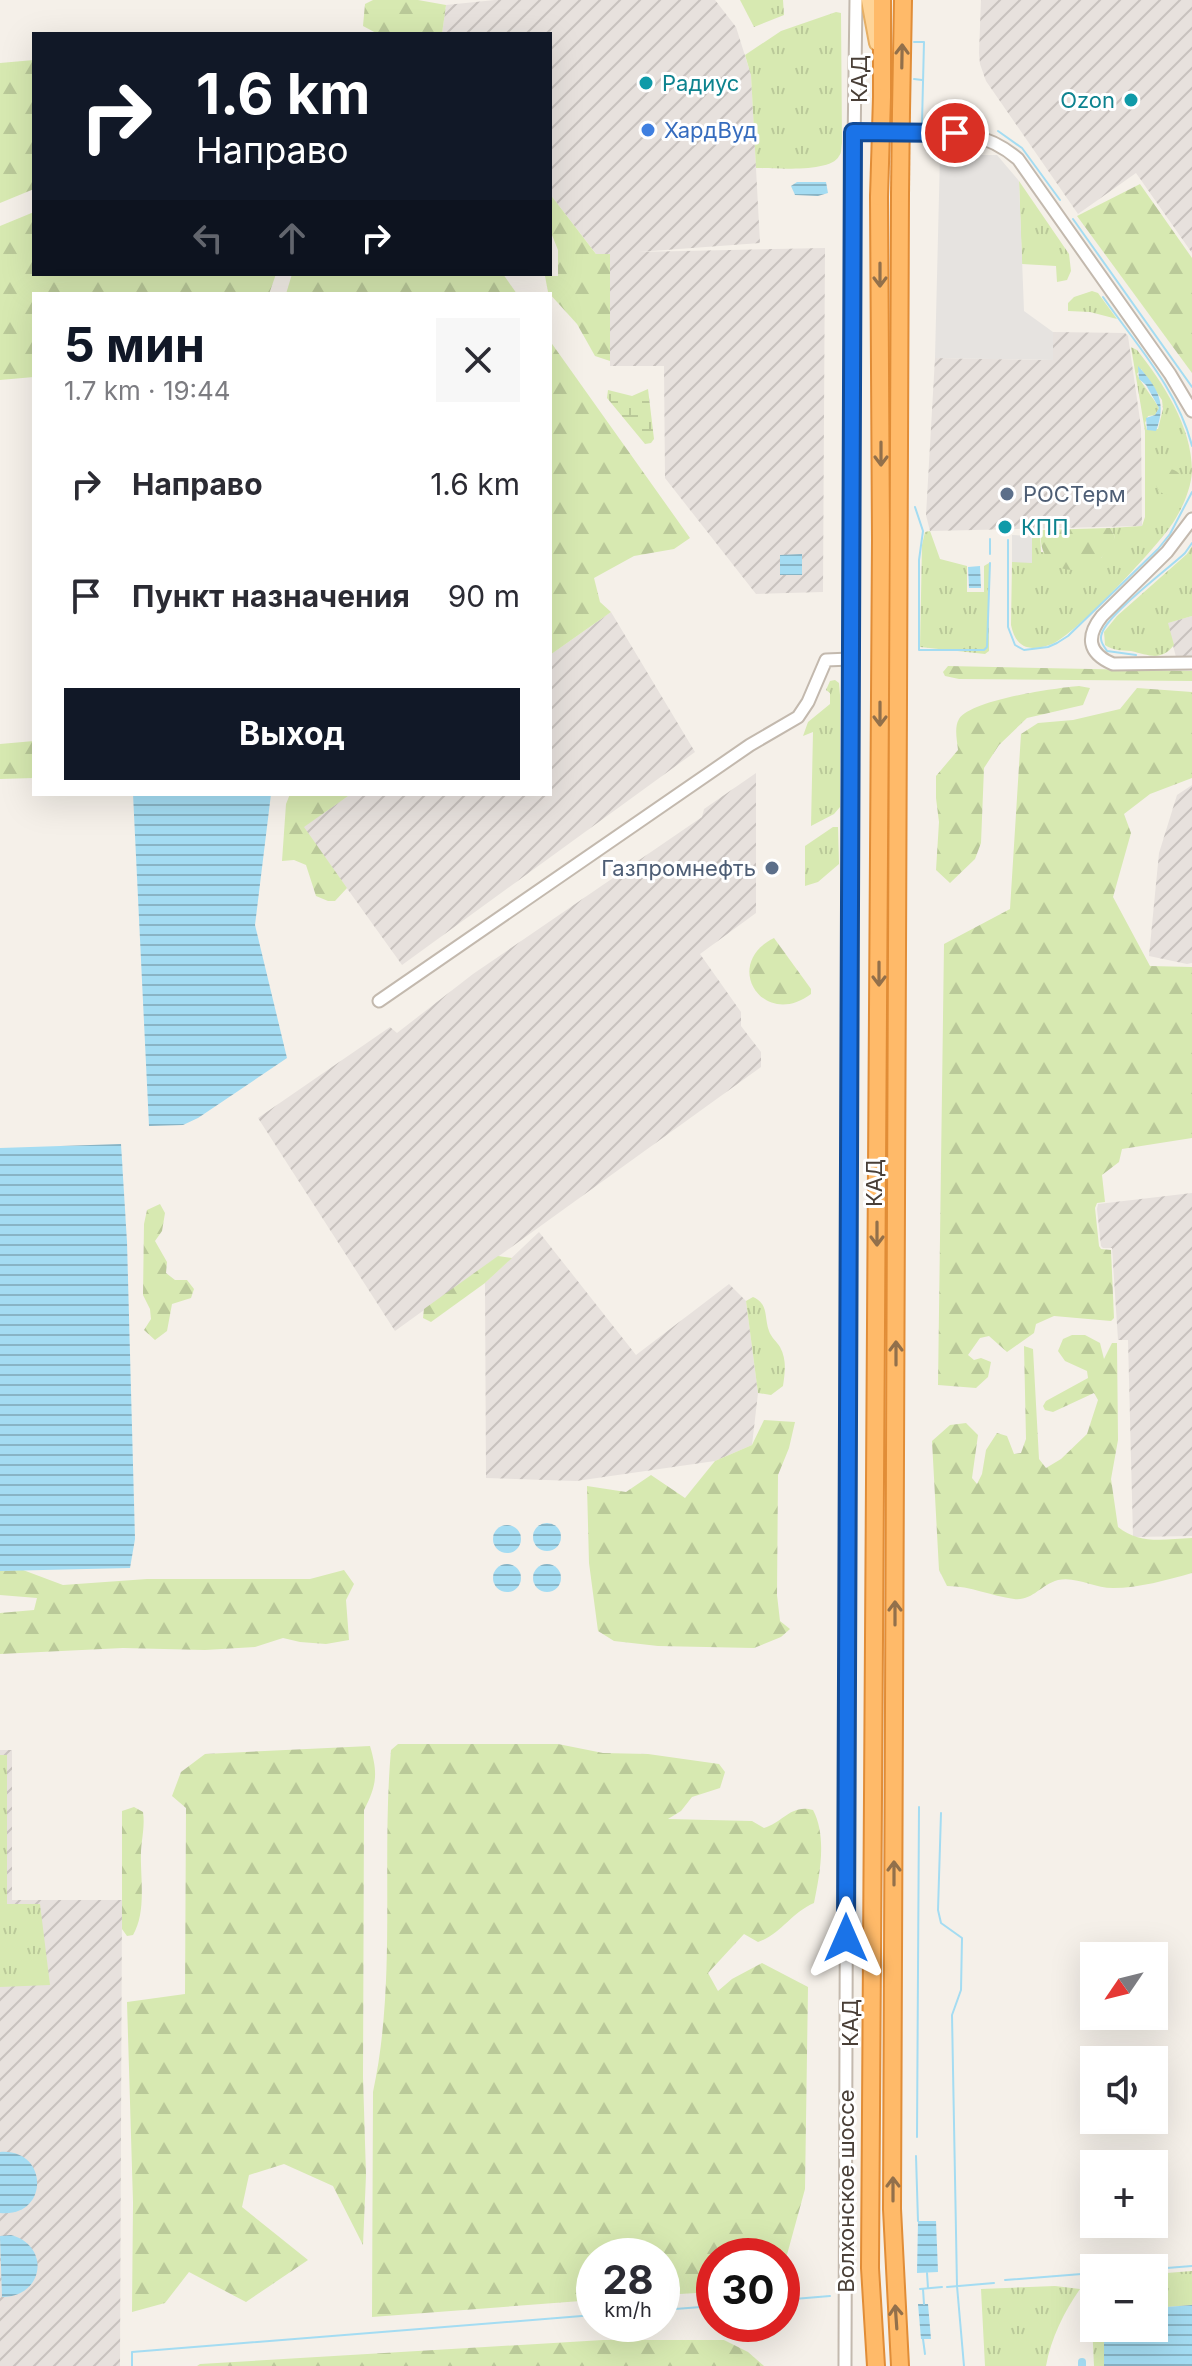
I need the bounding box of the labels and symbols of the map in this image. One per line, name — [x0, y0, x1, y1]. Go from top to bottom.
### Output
one-way arrow — [895, 43, 910, 70]
street label: КАД — [846, 55, 872, 103]
place label: Радиус — [662, 70, 739, 96]
marker: Радиус — [637, 74, 655, 92]
place label: Ozon — [1060, 87, 1115, 113]
marker: Ozon — [1122, 91, 1140, 109]
pin — [921, 99, 989, 167]
place label: ХардВуд — [664, 117, 757, 143]
marker: ХардВуд — [639, 121, 657, 139]
one-way arrow — [872, 261, 888, 288]
one-way arrow — [873, 440, 889, 467]
place label: РОСТерм — [1023, 481, 1126, 507]
marker: РОСТерм — [998, 485, 1016, 503]
place label: КПП — [1021, 514, 1068, 540]
marker: КПП — [996, 518, 1014, 536]
one-way arrow — [872, 700, 888, 727]
place label: Газпромнефть — [601, 855, 756, 881]
marker: Газпромнефть — [763, 859, 781, 877]
one-way arrow — [871, 960, 887, 987]
street label: КАД — [861, 1159, 887, 1207]
one-way arrow — [870, 1220, 885, 1247]
one-way arrow — [888, 1340, 904, 1367]
one-way arrow — [887, 1600, 903, 1627]
one-way arrow — [886, 1860, 902, 1887]
position arrow — [804, 1896, 888, 1980]
north arrow — [1080, 1942, 1168, 2030]
street label: КАД — [837, 1999, 863, 2047]
street label: Волхонское шоссе — [833, 2089, 859, 2293]
one-way arrow — [885, 2176, 900, 2203]
speed limit sign: 30 — [696, 2238, 800, 2342]
one-way arrow — [888, 2304, 903, 2331]

